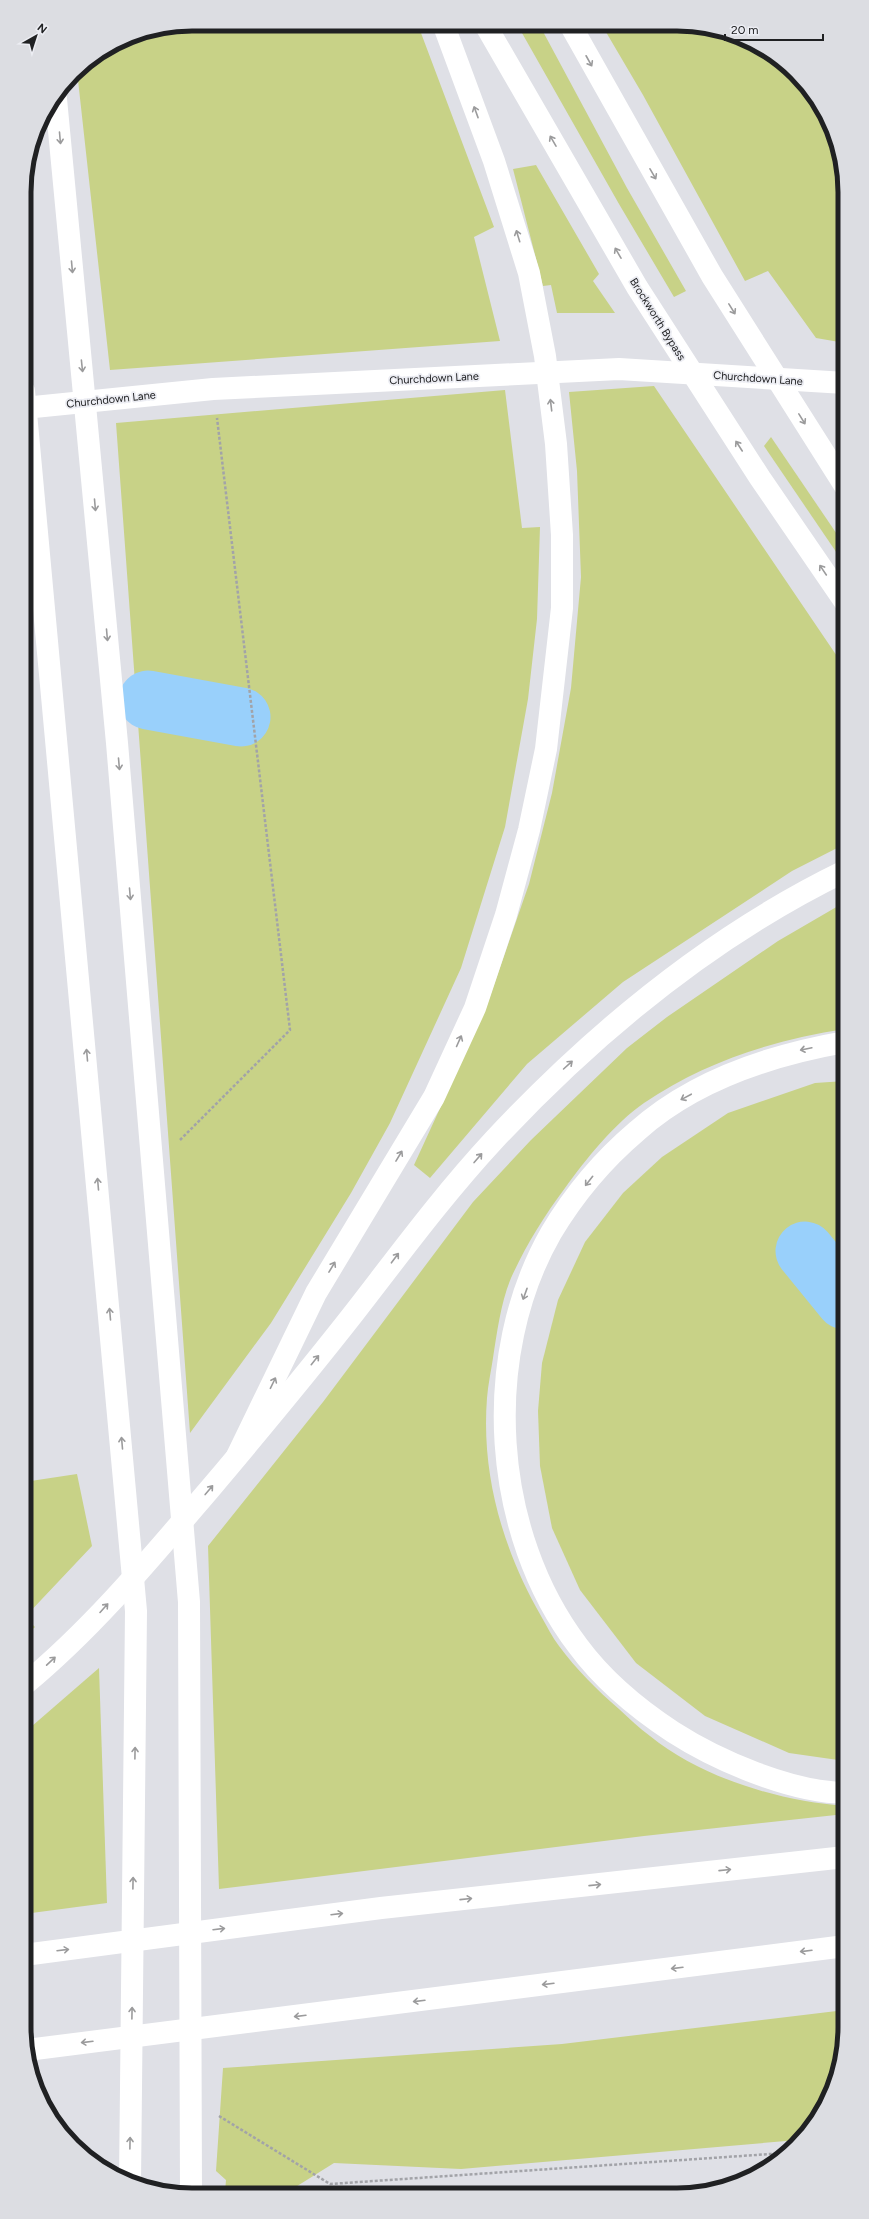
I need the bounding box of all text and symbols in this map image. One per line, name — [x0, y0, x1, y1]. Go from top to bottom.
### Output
north arrow — [16, 16, 56, 56]
scale bar — [725, 16, 823, 42]
text: N — [35, 21, 49, 36]
text: 20 m — [731, 23, 759, 37]
one-way arrow — [586, 54, 594, 66]
one-way arrow — [472, 107, 480, 119]
one-way arrow — [56, 131, 64, 144]
one-way arrow — [548, 135, 556, 147]
one-way arrow — [649, 168, 657, 180]
one-way arrow — [513, 230, 521, 242]
one-way arrow — [613, 247, 621, 259]
one-way arrow — [69, 260, 76, 273]
street label: Brockworth Bypass — [627, 276, 688, 363]
one-way arrow — [729, 303, 737, 315]
one-way arrow — [78, 359, 86, 372]
street label: Churchdown Lane — [713, 369, 803, 388]
street label: Churchdown Lane — [389, 370, 479, 387]
street label: Churchdown Lane — [66, 388, 156, 411]
one-way arrow — [547, 399, 555, 412]
one-way arrow — [798, 413, 806, 425]
one-way arrow — [735, 441, 743, 452]
one-way arrow — [92, 498, 99, 511]
one-way arrow — [819, 565, 827, 576]
one-way arrow — [103, 628, 111, 641]
one-way arrow — [115, 757, 122, 770]
one-way arrow — [126, 887, 133, 900]
one-way arrow — [456, 1035, 464, 1047]
one-way arrow — [800, 1046, 813, 1054]
one-way arrow — [83, 1049, 90, 1062]
one-way arrow — [563, 1060, 574, 1069]
one-way arrow — [680, 1093, 692, 1101]
one-way arrow — [395, 1150, 403, 1162]
one-way arrow — [474, 1153, 483, 1163]
one-way arrow — [584, 1176, 593, 1187]
one-way arrow — [95, 1178, 102, 1191]
one-way arrow — [391, 1253, 400, 1264]
one-way arrow — [328, 1262, 336, 1273]
one-way arrow — [521, 1287, 529, 1299]
one-way arrow — [107, 1308, 114, 1321]
one-way arrow — [311, 1355, 319, 1366]
one-way arrow — [270, 1377, 277, 1389]
one-way arrow — [119, 1437, 126, 1450]
one-way arrow — [204, 1484, 213, 1495]
one-way arrow — [100, 1603, 109, 1613]
one-way arrow — [46, 1657, 56, 1666]
one-way arrow — [131, 1747, 138, 1760]
one-way arrow — [718, 1866, 731, 1874]
one-way arrow — [129, 1877, 137, 1890]
one-way arrow — [588, 1881, 601, 1888]
one-way arrow — [459, 1895, 472, 1903]
one-way arrow — [330, 1910, 343, 1918]
one-way arrow — [212, 1925, 225, 1933]
one-way arrow — [56, 1946, 69, 1954]
one-way arrow — [800, 1947, 813, 1955]
one-way arrow — [671, 1964, 684, 1972]
one-way arrow — [542, 1980, 555, 1988]
one-way arrow — [413, 1997, 426, 2005]
one-way arrow — [128, 2007, 136, 2020]
one-way arrow — [294, 2012, 307, 2019]
one-way arrow — [81, 2038, 94, 2046]
one-way arrow — [127, 2137, 134, 2150]

